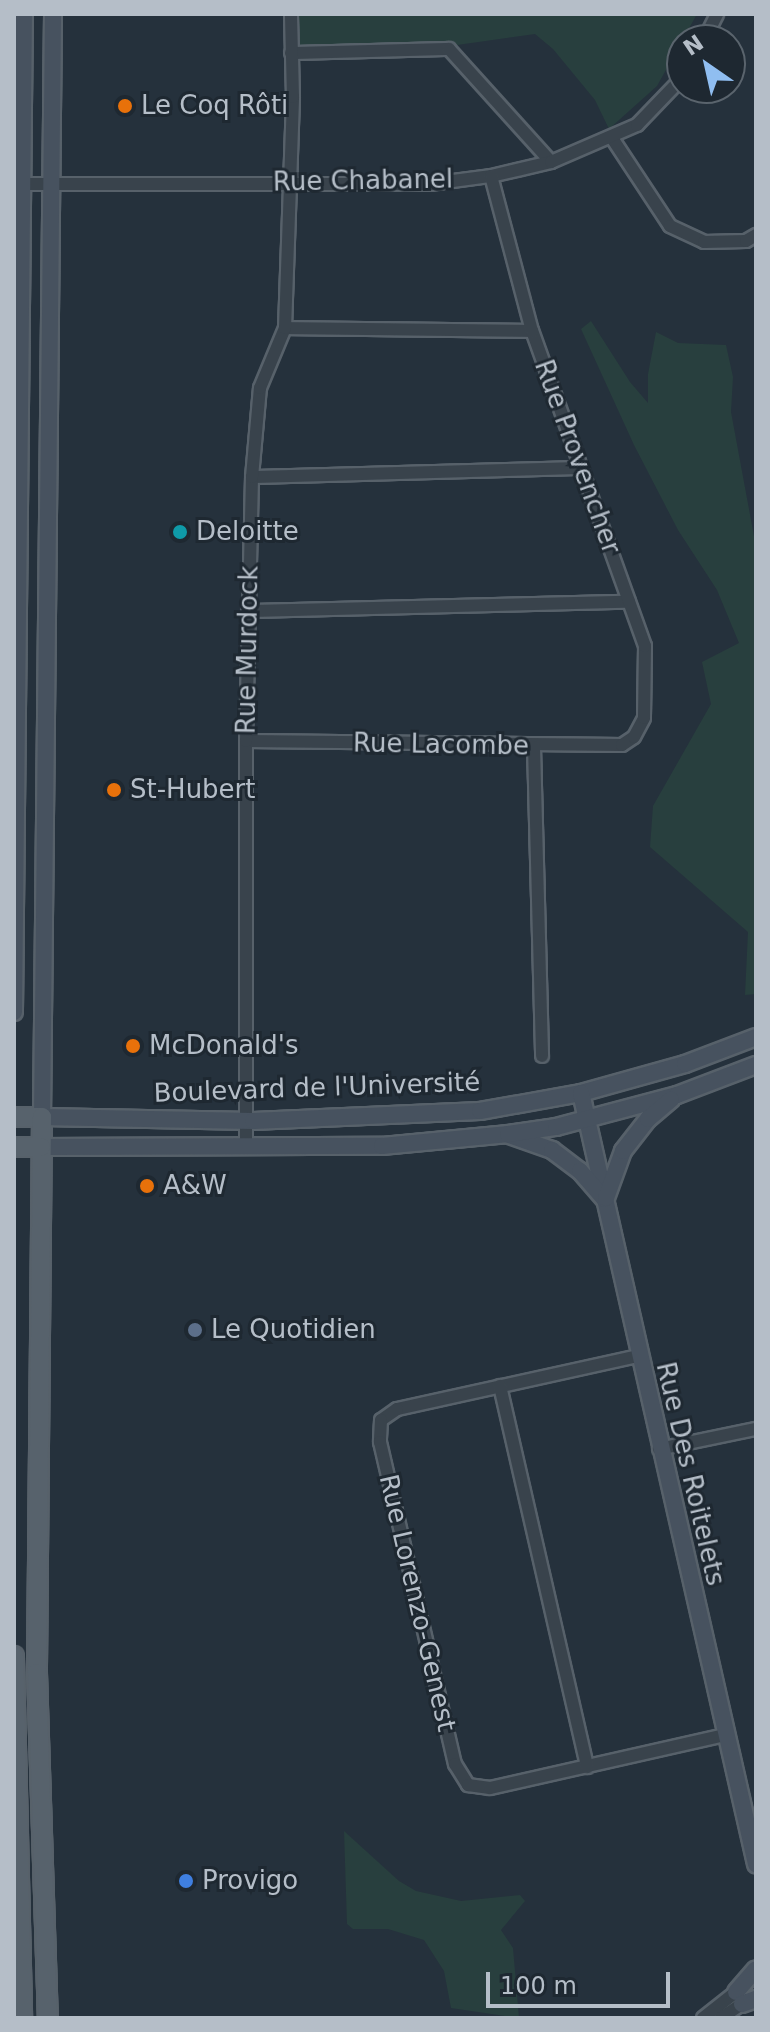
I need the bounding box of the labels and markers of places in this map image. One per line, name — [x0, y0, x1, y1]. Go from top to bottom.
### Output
place label: Le Coq Rôti — [141, 90, 288, 122]
marker: Le Coq Rôti — [116, 97, 134, 115]
place label: Deloitte — [196, 516, 299, 548]
marker: Deloitte — [171, 523, 189, 541]
place label: St-Hubert — [130, 774, 255, 806]
marker: St-Hubert — [105, 781, 123, 799]
place label: McDonald's — [149, 1030, 298, 1062]
marker: McDonald's — [124, 1037, 142, 1055]
place label: A&W — [163, 1170, 227, 1202]
marker: A&W — [138, 1177, 156, 1195]
place label: Le Quotidien — [211, 1314, 376, 1346]
marker: Le Quotidien — [186, 1321, 204, 1339]
place label: Provigo — [202, 1865, 298, 1897]
marker: Provigo — [177, 1872, 195, 1890]

